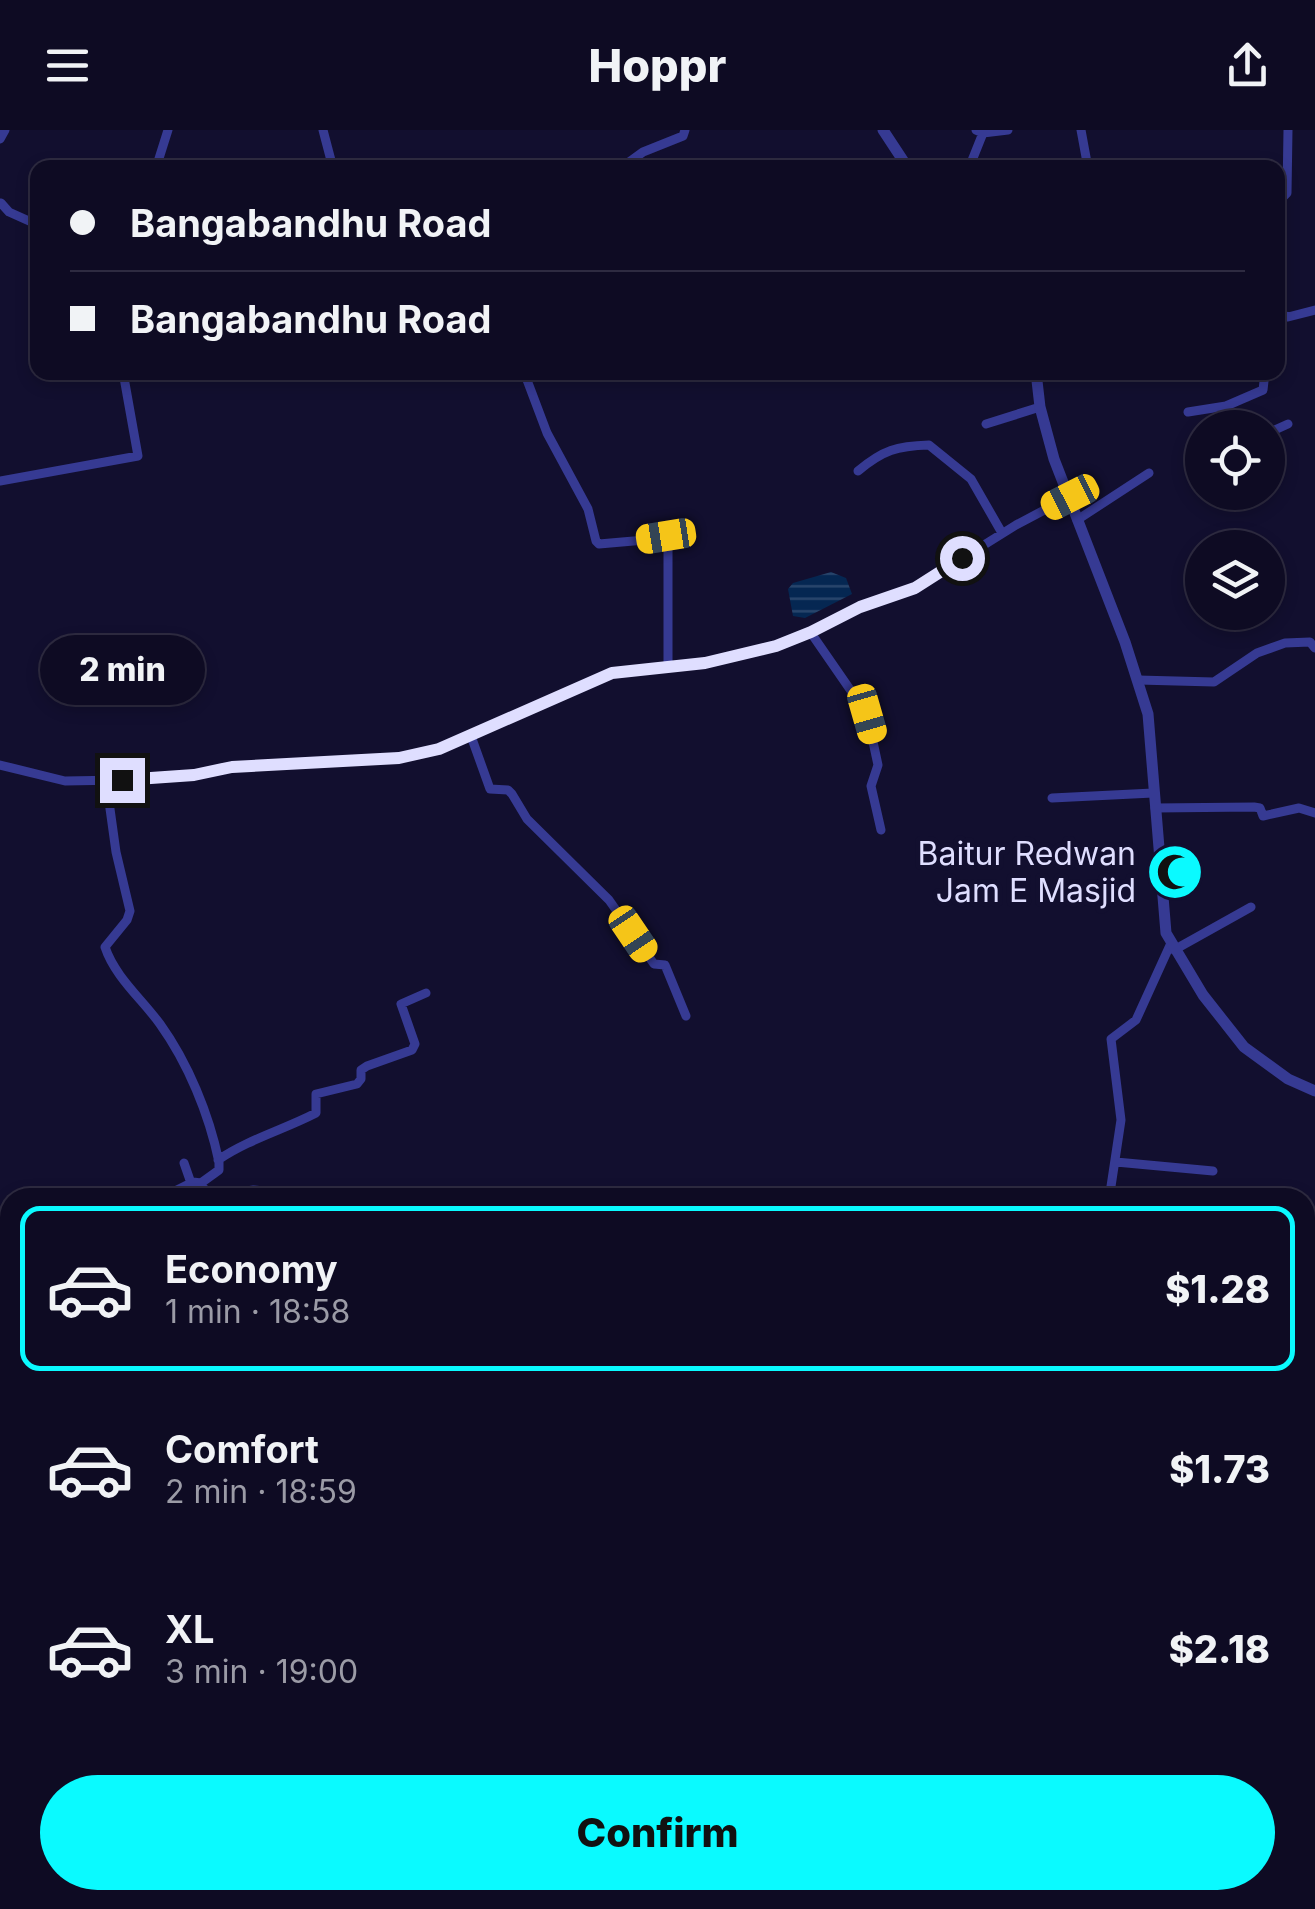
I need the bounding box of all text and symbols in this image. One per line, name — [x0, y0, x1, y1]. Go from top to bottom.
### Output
icon: menu — [40, 38, 95, 93]
text: Hoppr — [589, 38, 726, 93]
icon: share — [1220, 38, 1275, 93]
text: Bangabandhu Road — [130, 200, 491, 246]
text: Bangabandhu Road — [130, 296, 491, 342]
map controls — [1185, 410, 1285, 630]
button: locate — [1185, 410, 1285, 510]
car — [1036, 470, 1104, 524]
car — [634, 516, 698, 556]
button: layers — [1185, 530, 1285, 630]
route start — [940, 536, 985, 581]
callout: 2 min — [39, 635, 204, 705]
text: 2 min — [79, 650, 166, 689]
car — [844, 681, 890, 747]
route end — [100, 758, 145, 803]
place label: Baitur Redwan Jam E Masjid — [917, 834, 1136, 910]
mosque icon: Baitur Redwan Jam E Masjid — [1145, 842, 1205, 902]
car — [604, 901, 662, 967]
icon: car — [45, 1244, 135, 1334]
text: Economy — [165, 1246, 338, 1292]
text: $1.28 — [1165, 1266, 1270, 1312]
text: 1 min · 18:58 — [165, 1292, 350, 1331]
icon: car — [45, 1424, 135, 1514]
text: Comfort — [165, 1426, 319, 1472]
text: $1.73 — [1169, 1446, 1270, 1492]
text: 2 min · 18:59 — [165, 1472, 357, 1511]
icon: car — [45, 1604, 135, 1694]
text: XL — [165, 1606, 215, 1652]
text: $2.18 — [1169, 1626, 1270, 1672]
text: 3 min · 19:00 — [165, 1652, 358, 1691]
button: Confirm — [40, 1775, 1275, 1890]

